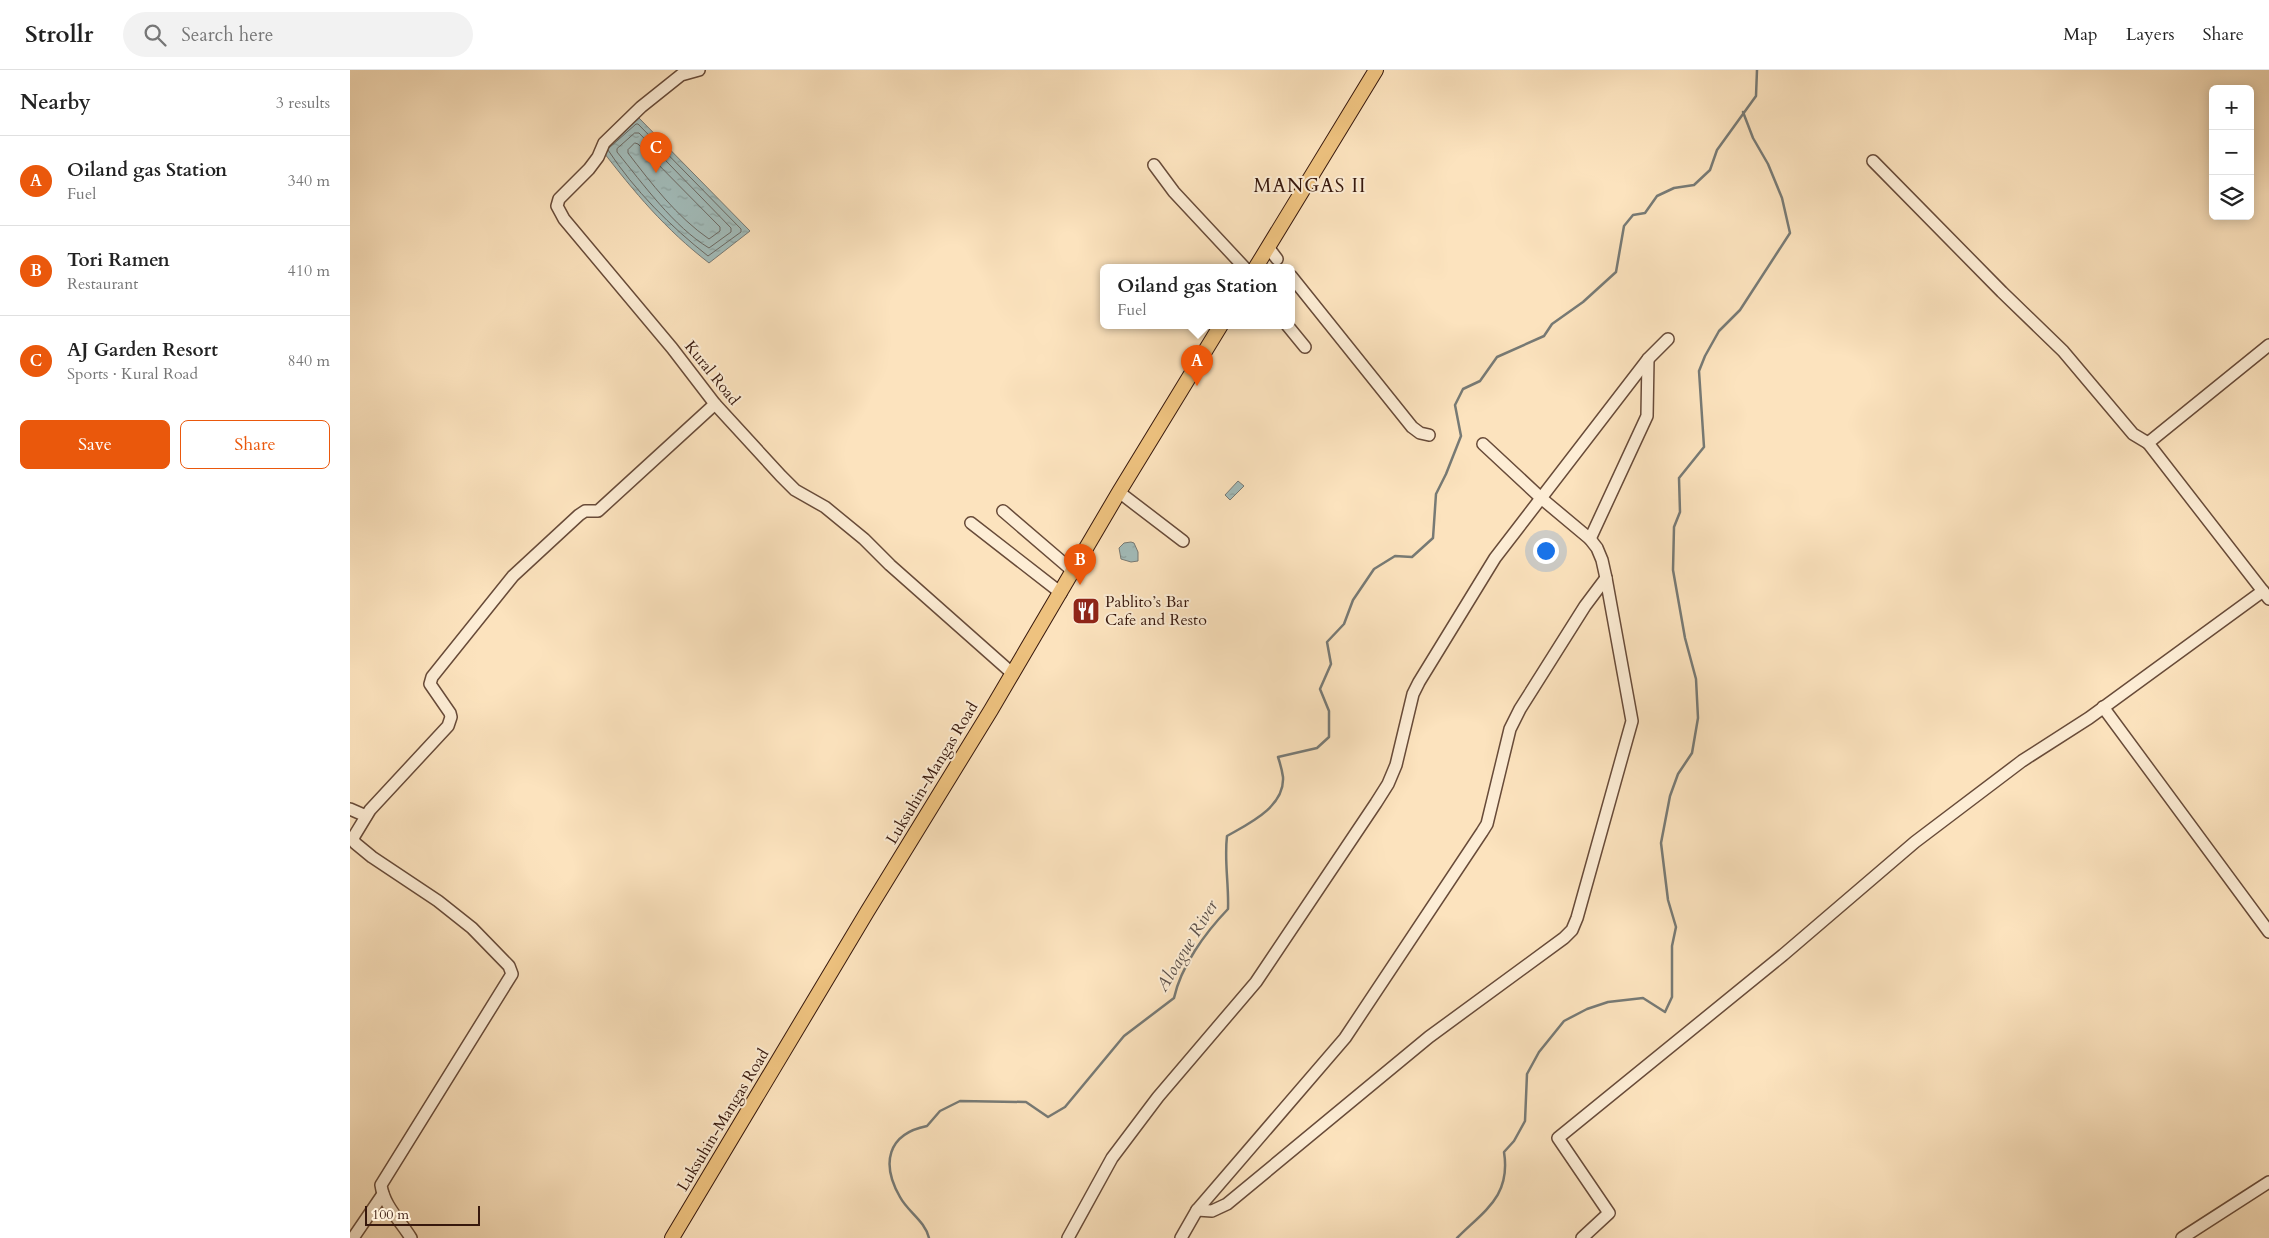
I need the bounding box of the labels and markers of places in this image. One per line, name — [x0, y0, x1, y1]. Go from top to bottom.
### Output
pin: C — [640, 132, 672, 173]
pin: A — [1181, 345, 1213, 386]
pin: B — [1064, 544, 1096, 585]
place label: Pablito’s Bar Cafe and Resto — [1105, 591, 1207, 631]
restaurant icon: Pablito’s Bar Cafe and Resto — [1071, 596, 1101, 626]

